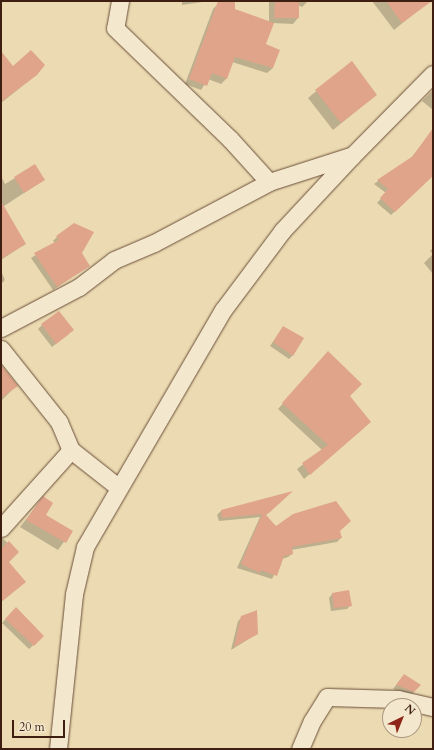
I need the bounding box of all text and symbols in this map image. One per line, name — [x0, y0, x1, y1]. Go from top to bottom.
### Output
north arrow — [382, 698, 422, 738]
text: N — [401, 701, 418, 718]
scale bar — [14, 712, 67, 738]
text: 20 m — [19, 719, 45, 735]

